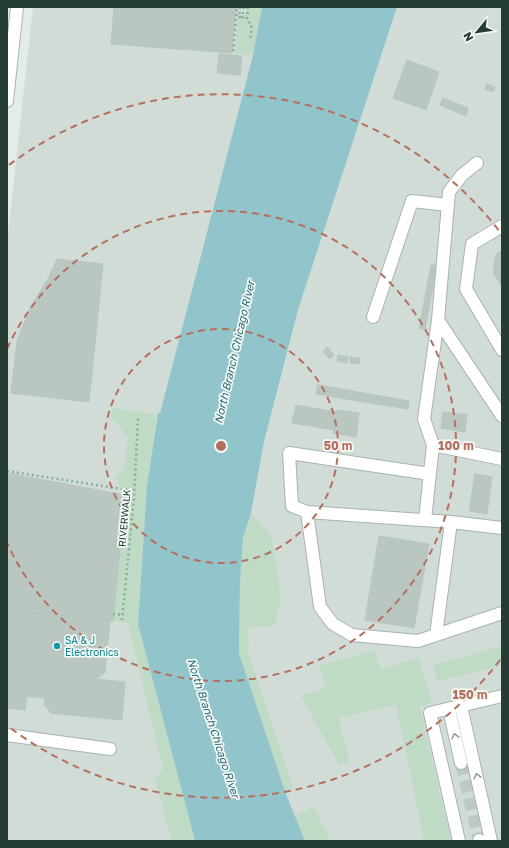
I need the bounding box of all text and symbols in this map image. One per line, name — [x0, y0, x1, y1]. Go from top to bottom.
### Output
north arrow — [457, 12, 497, 52]
text: N — [460, 30, 476, 44]
water label: North Branch Chicago River — [211, 278, 258, 425]
text: 50 m — [324, 438, 352, 453]
text: 100 m — [438, 438, 474, 453]
centre of rings — [214, 439, 228, 453]
street label: RIVERWALK — [116, 489, 133, 547]
place label: SA & J Electronics — [65, 634, 119, 658]
marker: SA & J Electronics — [52, 641, 62, 651]
water label: North Branch Chicago River — [184, 657, 243, 801]
text: 150 m — [453, 687, 487, 702]
one-way arrow — [452, 733, 460, 739]
one-way arrow — [473, 773, 481, 779]

